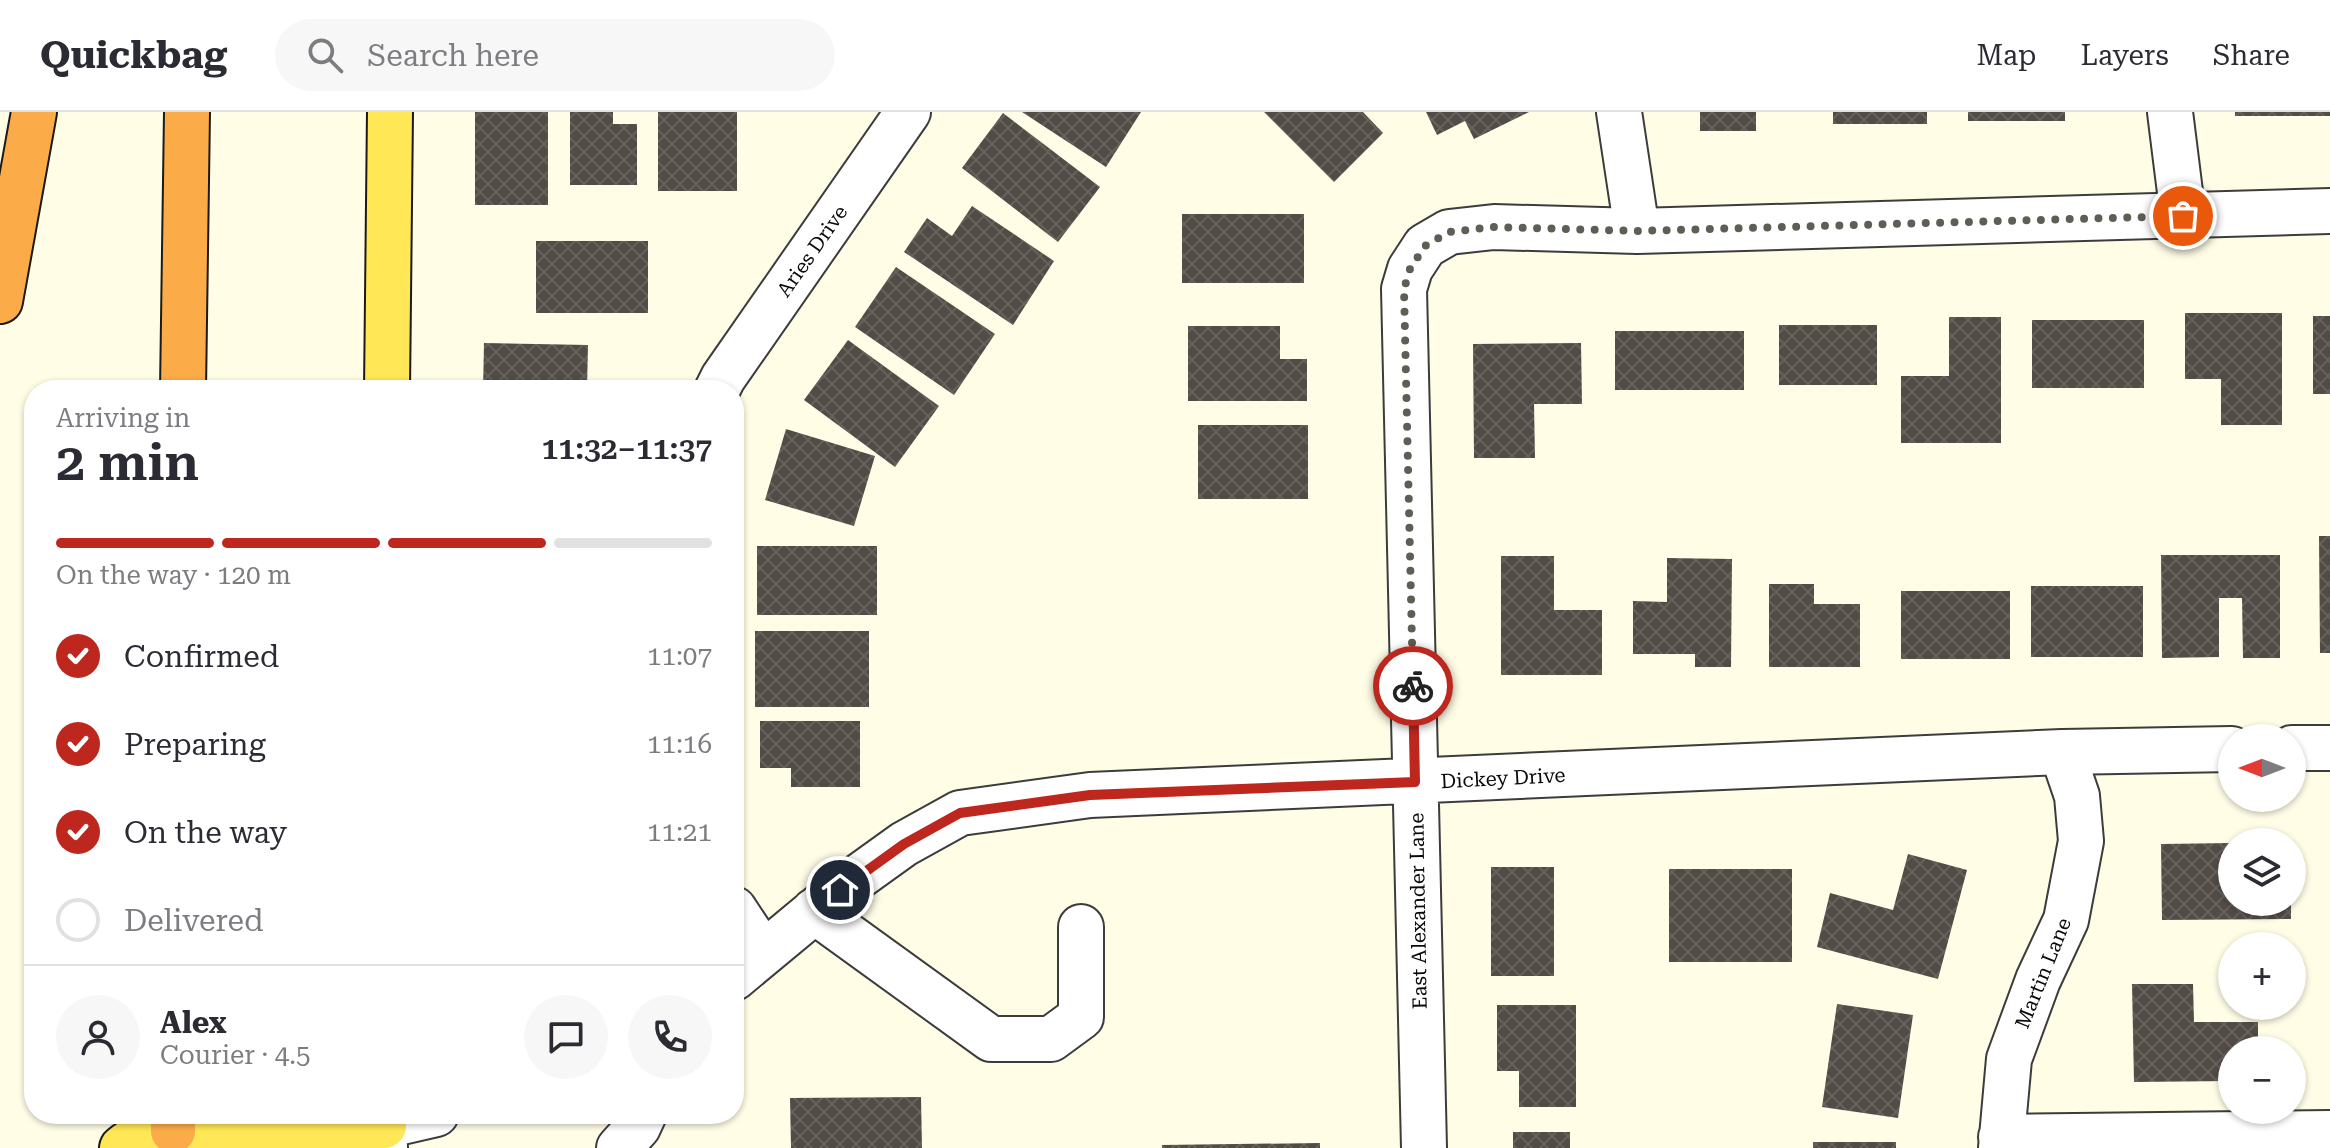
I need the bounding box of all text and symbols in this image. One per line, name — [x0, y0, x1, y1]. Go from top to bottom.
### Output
search box — [275, 19, 835, 91]
text: Quickbag — [40, 33, 227, 77]
icon: search — [303, 33, 347, 77]
text: Search here — [367, 38, 539, 73]
text: Map — [1977, 39, 2036, 72]
text: Layers — [2080, 39, 2169, 72]
text: Share — [2213, 39, 2290, 72]
pin — [2149, 182, 2217, 250]
icon: bag — [2161, 194, 2205, 238]
street label: Aries Drive — [772, 201, 852, 301]
text: Arriving in — [56, 403, 190, 433]
text: 11:32–11:37 — [542, 431, 712, 466]
text: 2 min — [56, 432, 199, 493]
text: On the way · 120 m — [56, 560, 291, 590]
icon: check — [56, 634, 100, 678]
text: Confirmed — [124, 639, 279, 674]
text: 11:07 — [647, 641, 712, 671]
courier — [1373, 646, 1453, 726]
icon: bike — [1391, 664, 1435, 708]
icon: check — [56, 722, 100, 766]
north arrow — [2218, 724, 2306, 812]
map controls — [2218, 724, 2306, 1124]
text: Preparing — [124, 727, 266, 762]
text: 11:16 — [647, 729, 712, 759]
street label: Dickey Drive — [1440, 763, 1566, 793]
icon: check — [56, 810, 100, 854]
street label: East Alexander Lane — [1404, 812, 1432, 1010]
text: On the way — [124, 815, 287, 850]
text: 11:21 — [647, 817, 712, 847]
button: layers — [2218, 828, 2306, 916]
pin — [806, 856, 874, 924]
icon: home — [818, 868, 862, 912]
text: Delivered — [124, 903, 263, 938]
street label: Martin Lane — [2010, 914, 2076, 1032]
button: + — [2218, 932, 2306, 1020]
button: person — [56, 995, 140, 1079]
button: chat — [524, 995, 608, 1079]
button: phone — [628, 995, 712, 1079]
text: Alex — [160, 1005, 227, 1040]
button: − — [2218, 1036, 2306, 1124]
text: Courier · 4.5 — [160, 1040, 310, 1070]

